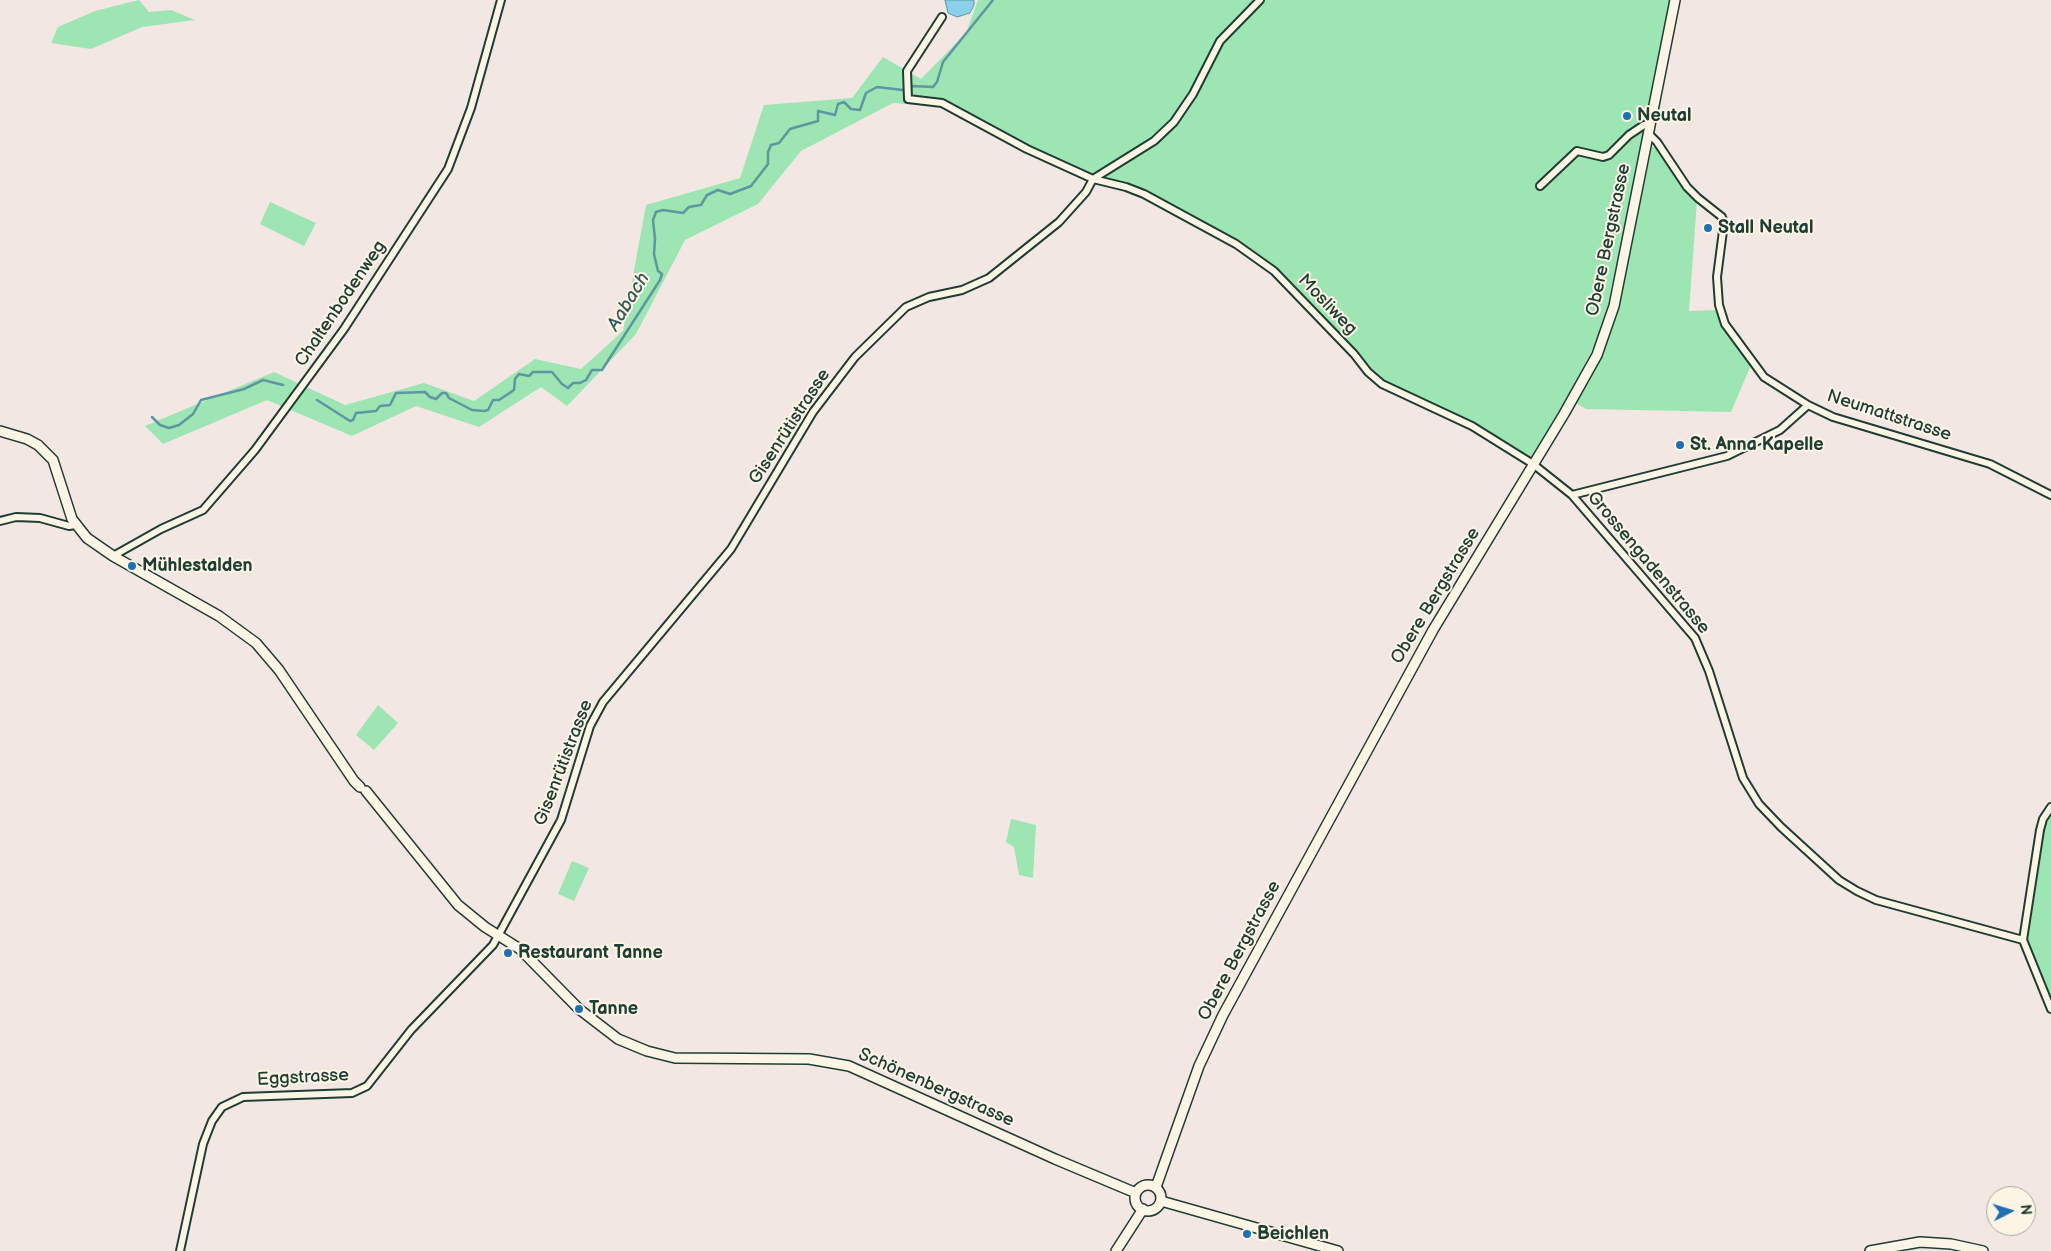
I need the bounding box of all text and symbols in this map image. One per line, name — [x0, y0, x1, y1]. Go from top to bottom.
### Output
place label: Neutal — [1637, 105, 1692, 127]
marker: Neutal — [1621, 110, 1633, 122]
street label: Obere Bergstrasse — [1582, 162, 1636, 318]
place label: Stall Neutal — [1718, 217, 1813, 239]
marker: Stall Neutal — [1702, 222, 1714, 234]
street label: Chaltenbodenweg — [291, 237, 391, 371]
water label: Aabach — [603, 269, 655, 335]
street label: Mosliweg — [1293, 270, 1361, 340]
street label: Gisenrütistrasse — [745, 365, 835, 489]
street label: Neumattstrasse — [1824, 386, 1954, 446]
place label: St. Anna Kapelle — [1690, 434, 1824, 456]
marker: St. Anna Kapelle — [1674, 439, 1686, 451]
street label: Grossengadenstrasse — [1582, 487, 1714, 639]
street label: Obere Bergstrasse — [1387, 524, 1485, 668]
place label: Mühlestalden — [142, 555, 253, 577]
marker: Mühlestalden — [126, 560, 138, 572]
street label: Gisenrütistrasse — [530, 697, 598, 829]
street label: Obere Bergstrasse — [1194, 878, 1286, 1024]
place label: Restaurant Tanne — [518, 942, 663, 964]
marker: Restaurant Tanne — [502, 947, 514, 959]
place label: Tanne — [589, 998, 638, 1020]
marker: Tanne — [573, 1003, 585, 1015]
street label: Schönenbergstrasse — [855, 1044, 1017, 1132]
street label: Eggstrasse — [257, 1065, 349, 1091]
north arrow — [1986, 1186, 2036, 1236]
text: N — [2017, 1204, 2034, 1216]
place label: Beichlen — [1257, 1223, 1329, 1245]
marker: Beichlen — [1241, 1228, 1253, 1240]

